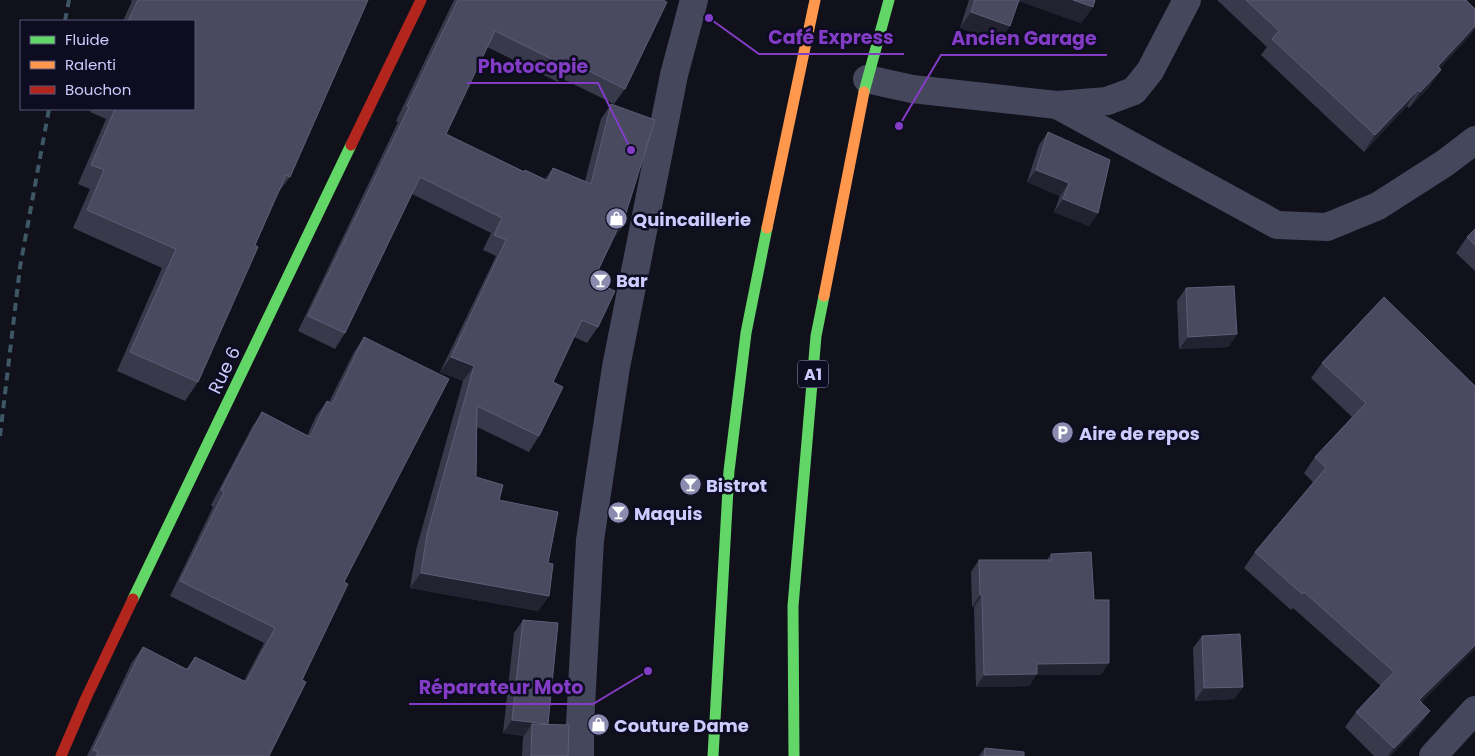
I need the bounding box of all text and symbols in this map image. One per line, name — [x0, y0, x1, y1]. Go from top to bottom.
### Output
legend — [20, 20, 195, 110]
callout: Café Express — [759, 20, 904, 54]
callout: Ancien Garage — [941, 21, 1107, 55]
text: Café Express — [768, 24, 894, 51]
text: Ancien Garage — [951, 25, 1097, 52]
text: Fluide — [65, 29, 109, 50]
callout: Photocopie — [467, 49, 598, 83]
text: Photocopie — [478, 53, 588, 80]
text: Ralenti — [65, 54, 116, 75]
text: Bouchon — [65, 79, 131, 100]
shop icon: Quincaillerie — [605, 207, 629, 231]
place label: Quincaillerie — [633, 207, 751, 232]
bar icon: Bar — [588, 268, 612, 292]
place label: Bar — [616, 268, 648, 293]
street label: Rue 6 — [202, 342, 246, 398]
road number: A1 — [798, 360, 828, 388]
parking icon: Aire de repos — [1051, 421, 1075, 445]
place label: Aire de repos — [1079, 421, 1200, 446]
bar icon: Bistrot — [678, 473, 702, 497]
place label: Bistrot — [706, 473, 767, 498]
bar icon: Maquis — [606, 501, 630, 525]
place label: Maquis — [634, 501, 702, 526]
callout: Réparateur Moto — [409, 670, 593, 704]
text: Réparateur Moto — [419, 674, 583, 701]
shop icon: Couture Dame — [586, 713, 610, 737]
place label: Couture Dame — [614, 713, 749, 738]

